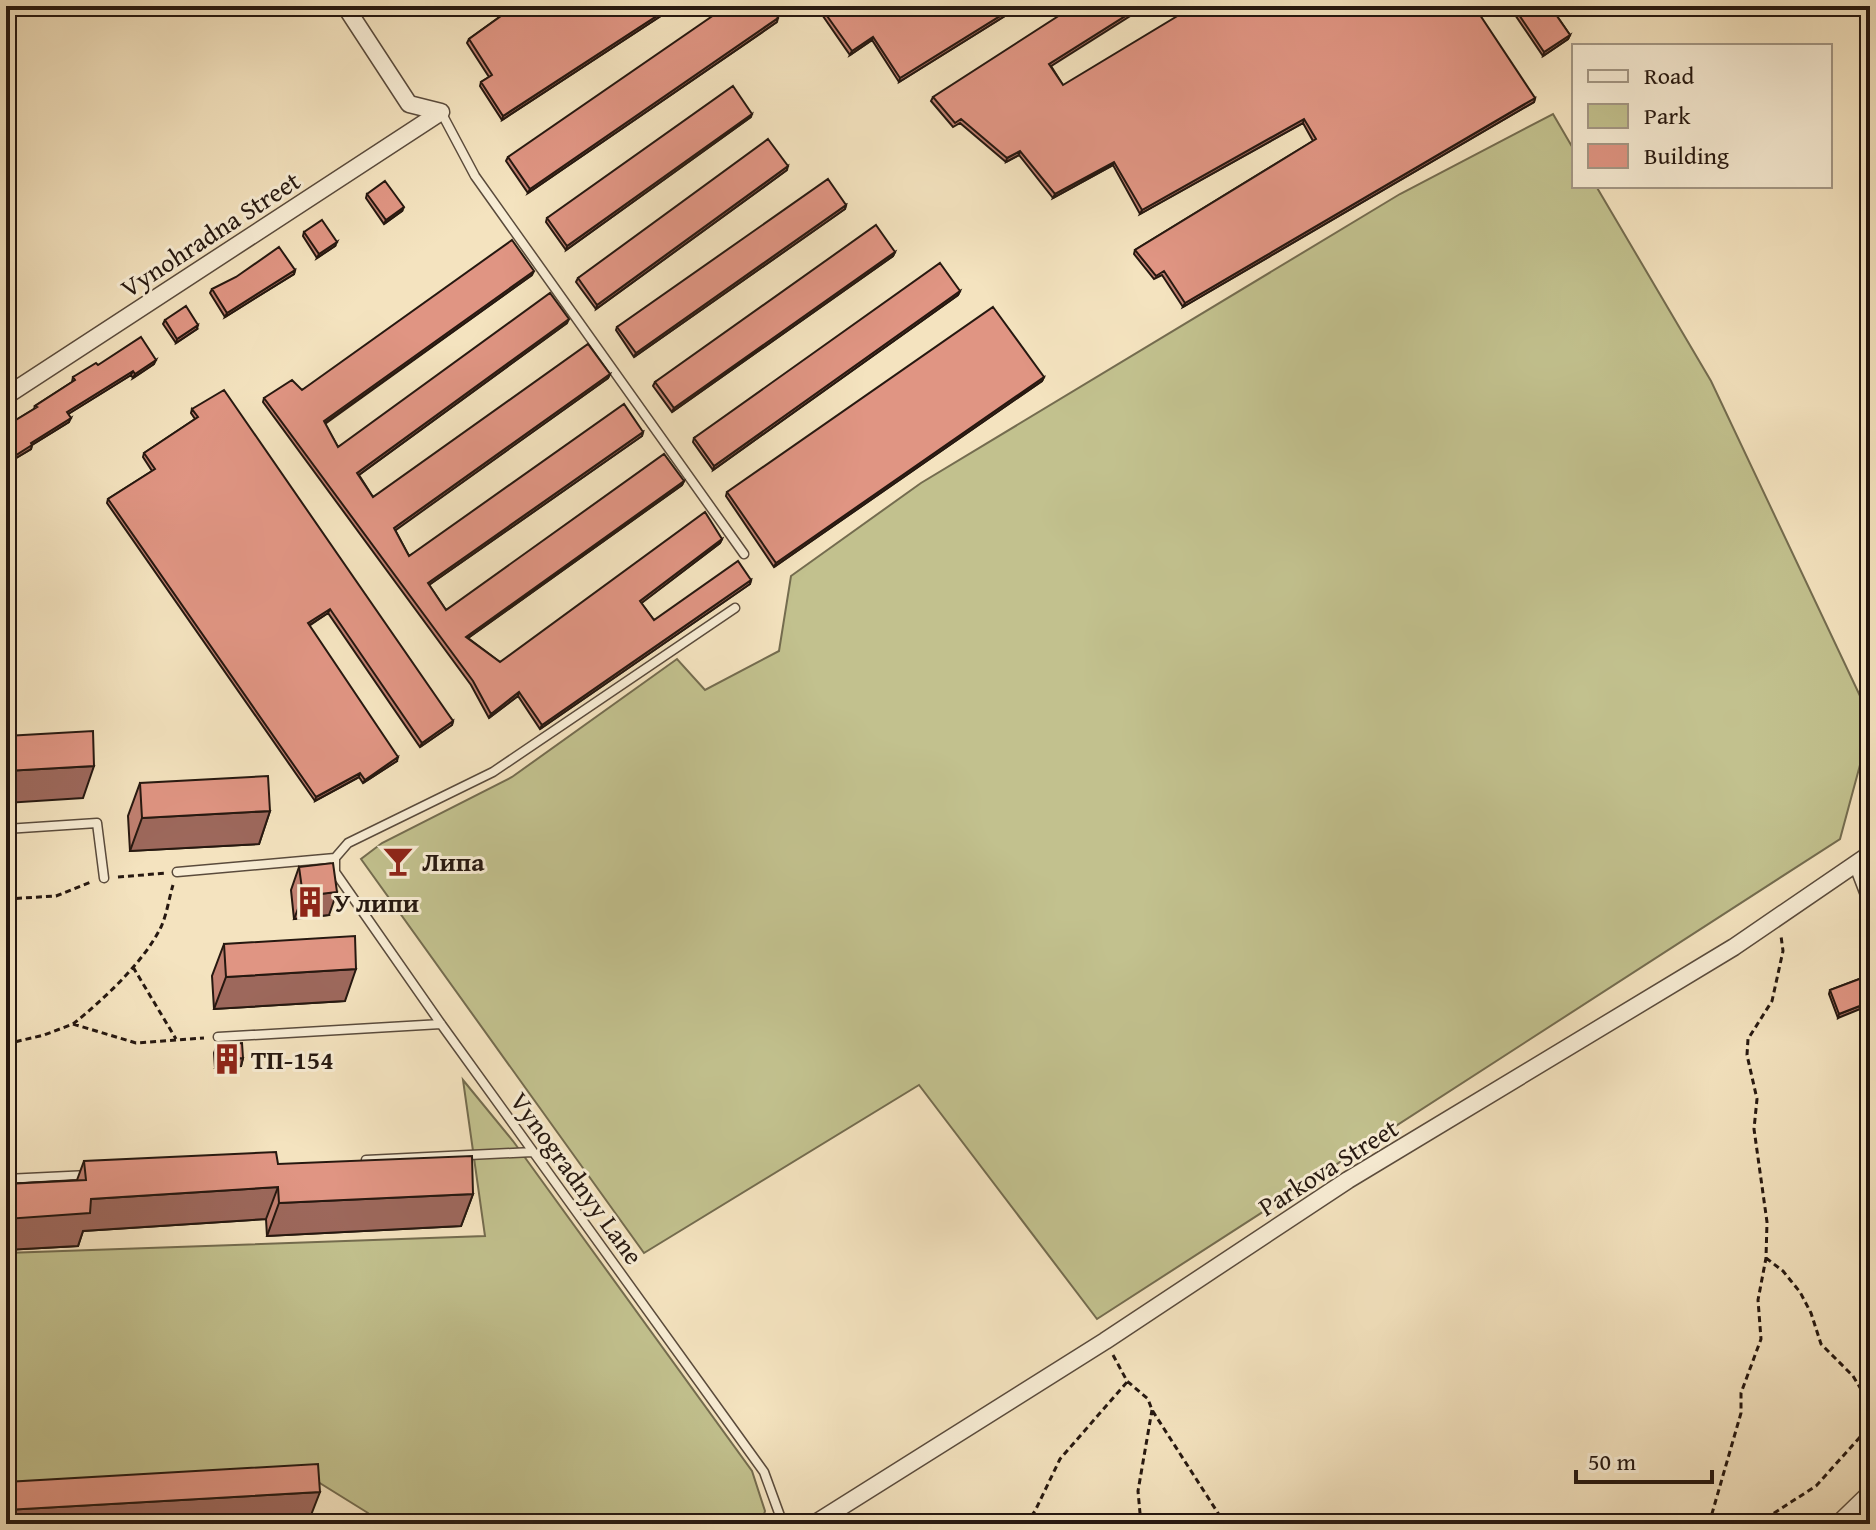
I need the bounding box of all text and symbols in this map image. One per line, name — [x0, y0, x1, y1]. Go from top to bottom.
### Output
legend — [1572, 44, 1832, 188]
text: Road — [1644, 58, 1694, 93]
text: Park — [1644, 98, 1691, 133]
text: Building — [1644, 138, 1729, 173]
street label: Vynohradna Street — [112, 161, 308, 307]
place label: Липа — [422, 842, 485, 881]
bar icon: Липа — [381, 844, 415, 878]
place label: У липи — [334, 883, 419, 922]
building icon: У липи — [293, 885, 327, 919]
place label: ТП-154 — [251, 1040, 334, 1079]
building icon: ТП-154 — [210, 1042, 244, 1076]
street label: Vynogradnyy Lane — [501, 1083, 653, 1273]
street label: Parkova Street — [1250, 1108, 1406, 1226]
scale bar — [1576, 1434, 1712, 1484]
text: 50 m — [1588, 1444, 1636, 1479]

